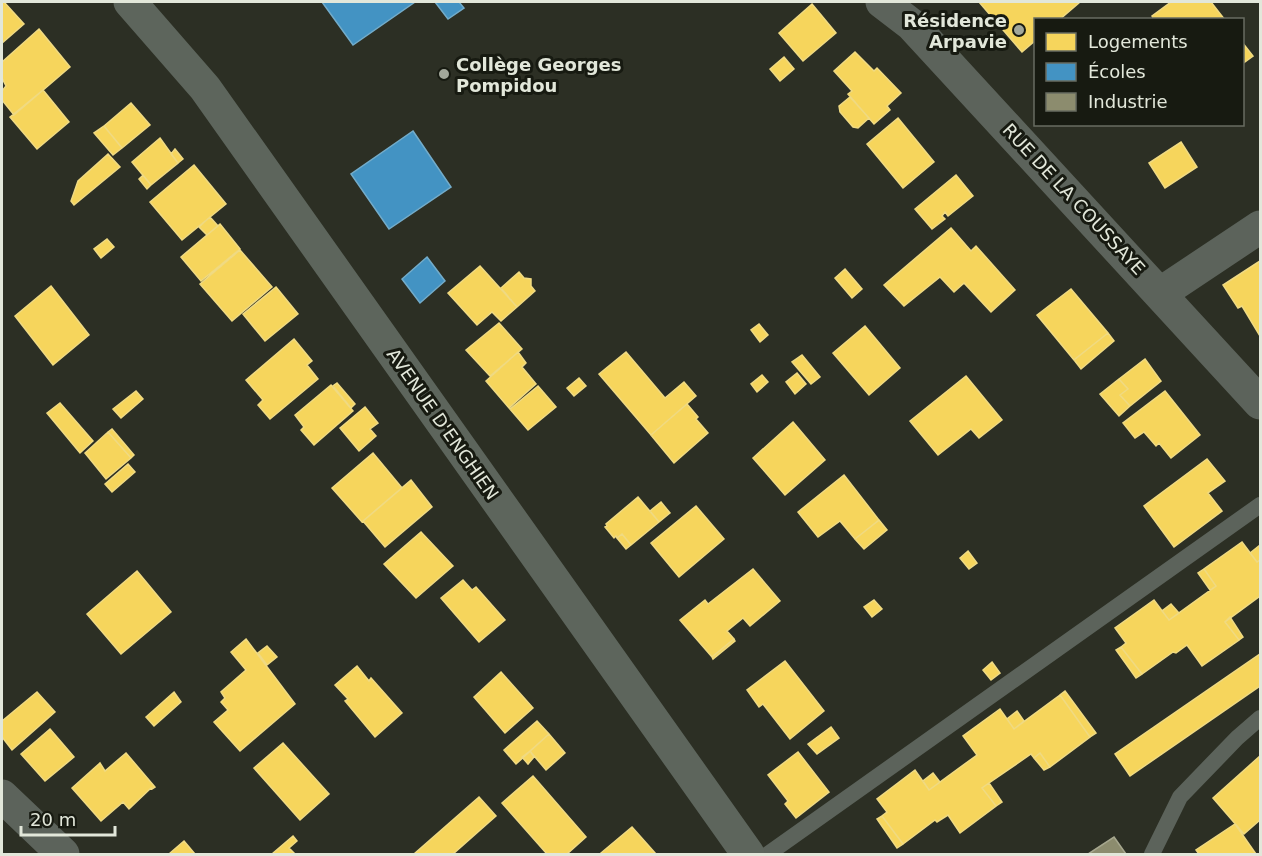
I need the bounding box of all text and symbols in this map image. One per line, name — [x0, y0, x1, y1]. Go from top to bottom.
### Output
place label: Résidence Arpavie — [903, 10, 1007, 52]
legend — [1034, 18, 1244, 126]
marker: Résidence Arpavie — [1012, 23, 1026, 37]
text: Logements — [1088, 31, 1188, 52]
place label: Collège Georges Pompidou — [456, 54, 622, 96]
text: Écoles — [1088, 61, 1146, 82]
marker: Collège Georges Pompidou — [437, 67, 451, 81]
text: Industrie — [1088, 91, 1167, 112]
street label: RUE DE LA COUSSAYE — [999, 119, 1149, 279]
street label: AVENUE D'ENGHIEN — [383, 344, 503, 504]
scale bar — [21, 799, 116, 837]
text: 20 m — [30, 809, 76, 830]

